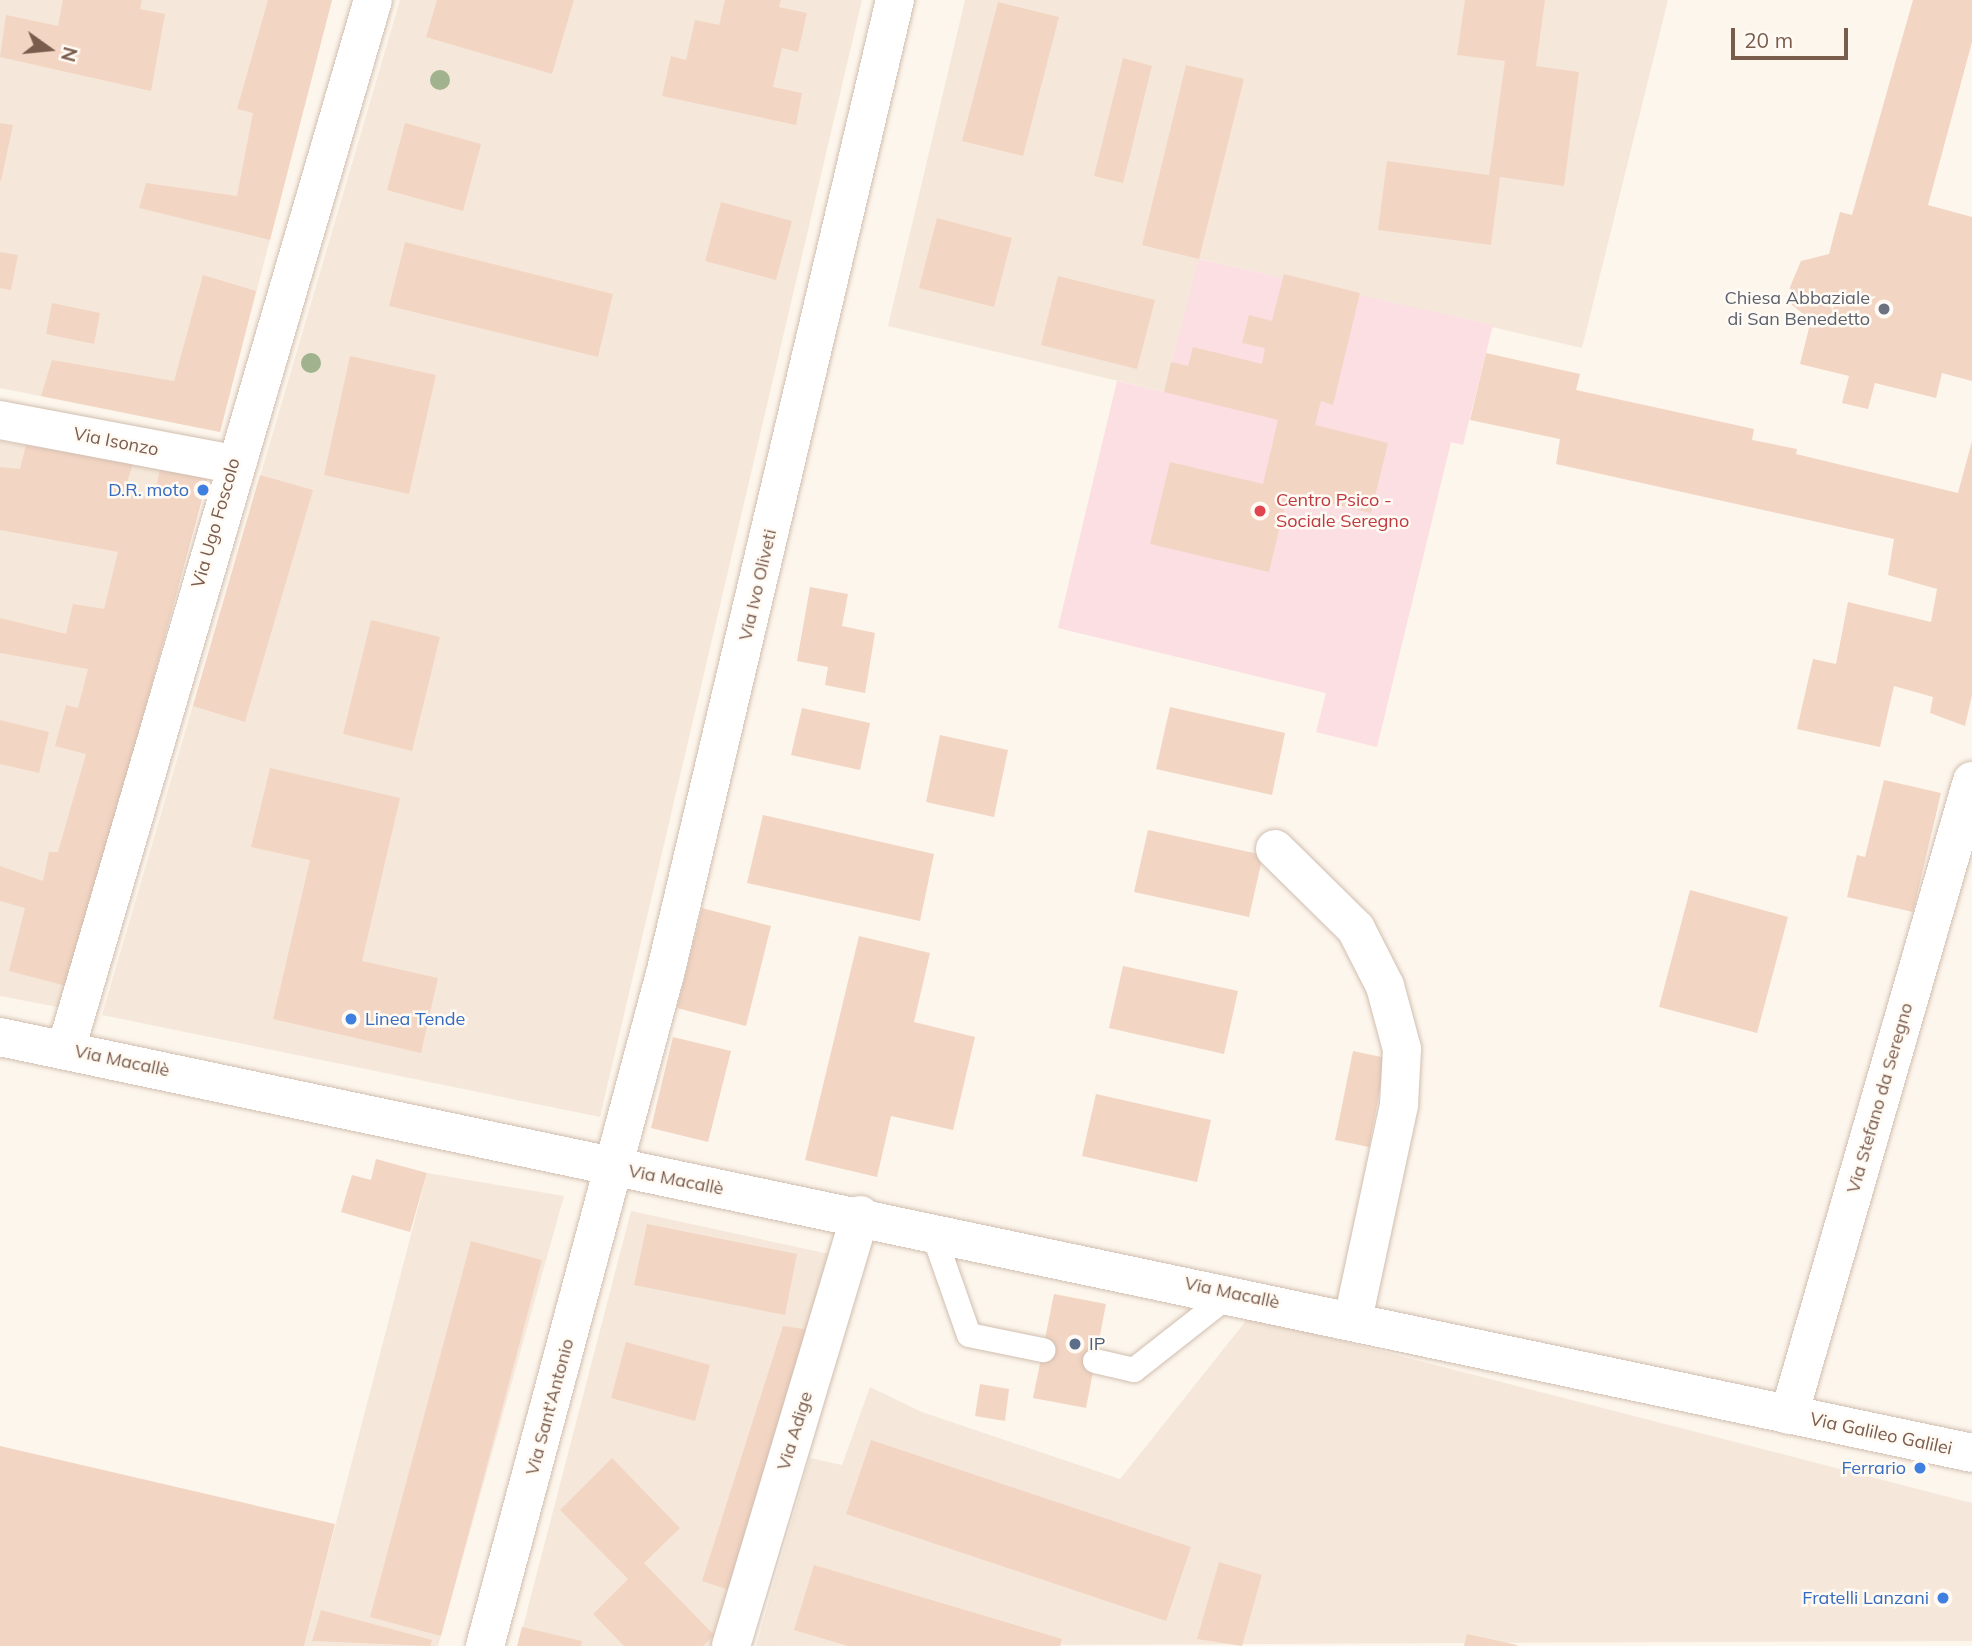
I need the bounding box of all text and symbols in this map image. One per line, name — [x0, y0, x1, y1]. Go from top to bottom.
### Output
north arrow — [14, 14, 84, 84]
scale bar — [1734, 14, 1851, 58]
text: 20 m — [1744, 27, 1793, 53]
text: N — [56, 44, 83, 64]
place label: Chiesa Abbaziale di San Benedetto — [1725, 288, 1870, 330]
marker: Chiesa Abbaziale di San Benedetto — [1876, 301, 1892, 317]
street label: Via Isonzo — [72, 423, 160, 461]
street label: Via Ugo Foscolo — [187, 456, 245, 590]
place label: D.R. moto — [108, 479, 189, 501]
marker: D.R. moto — [195, 482, 211, 498]
place label: Centro Psico - Sociale Seregno — [1276, 490, 1409, 532]
marker: Centro Psico - Sociale Seregno — [1250, 501, 1270, 521]
street label: Via Ivo Oliveti — [735, 527, 781, 643]
street label: Via Stefano da Seregno — [1842, 1000, 1918, 1196]
place label: Linea Tende — [365, 1008, 465, 1030]
marker: Linea Tende — [343, 1011, 359, 1027]
street label: Via Macallè — [73, 1040, 171, 1082]
street label: Via Macallè — [627, 1160, 725, 1200]
street label: Via Macallè — [1183, 1272, 1281, 1314]
place label: IP — [1089, 1333, 1105, 1355]
street label: Via Sant'Antonio — [521, 1336, 579, 1478]
marker: IP — [1067, 1336, 1083, 1352]
street label: Via Adige — [773, 1389, 817, 1473]
street label: Via Galileo Galilei — [1808, 1408, 1954, 1460]
place label: Ferrario — [1842, 1457, 1906, 1479]
marker: Ferrario — [1912, 1460, 1928, 1476]
place label: Fratelli Lanzani — [1802, 1587, 1929, 1609]
marker: Fratelli Lanzani — [1935, 1590, 1951, 1606]

